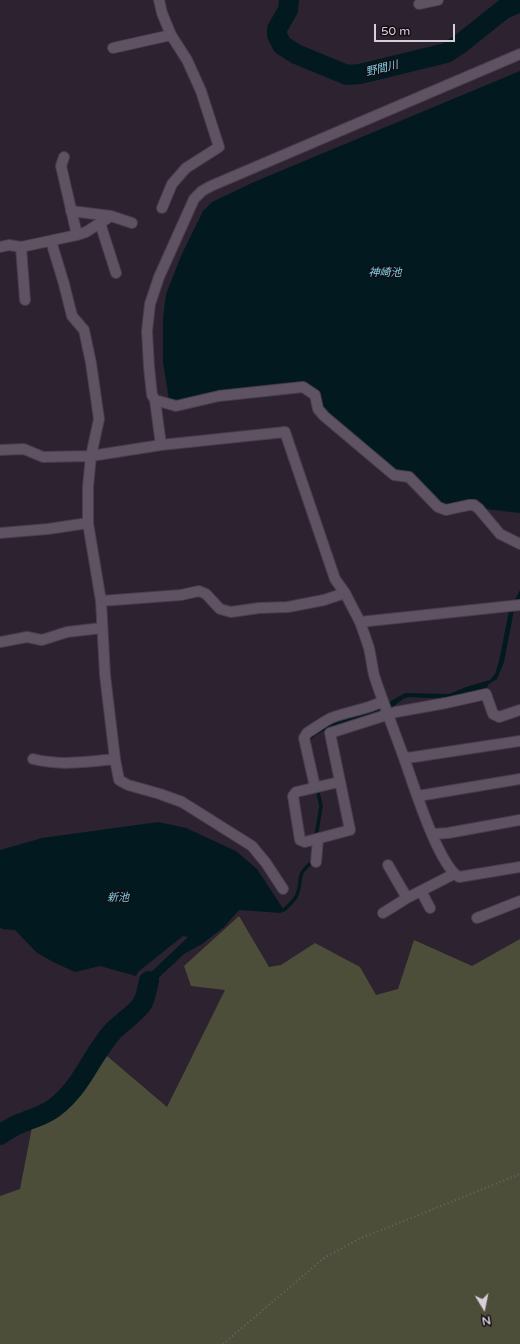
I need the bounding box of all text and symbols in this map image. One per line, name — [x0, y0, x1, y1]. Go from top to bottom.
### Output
scale bar — [376, 16, 457, 42]
text: 50 m — [381, 24, 410, 38]
water label: 野間川 — [364, 59, 400, 79]
water label: 神崎池 — [369, 266, 401, 280]
water label: 新池 — [107, 891, 129, 905]
north arrow — [464, 1288, 504, 1328]
text: N — [481, 1313, 492, 1327]

